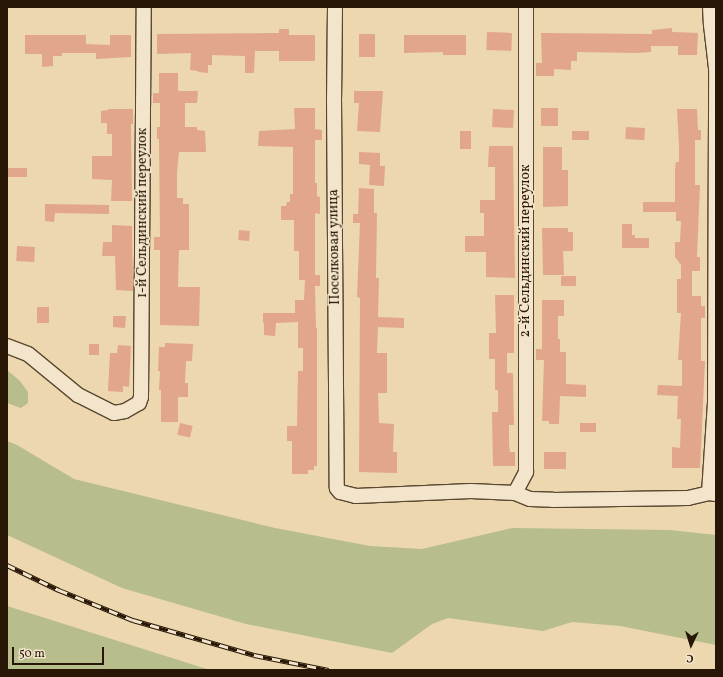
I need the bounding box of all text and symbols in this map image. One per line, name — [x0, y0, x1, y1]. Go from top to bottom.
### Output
street label: 1-й Сельдинский переулок — [135, 128, 151, 298]
street label: 2-й Сельдинский переулок — [518, 165, 534, 337]
street label: Поселковая улица — [326, 189, 344, 305]
north arrow — [671, 625, 711, 665]
scale bar — [14, 639, 106, 665]
text: 50 m — [19, 646, 45, 662]
text: С — [686, 650, 694, 665]

